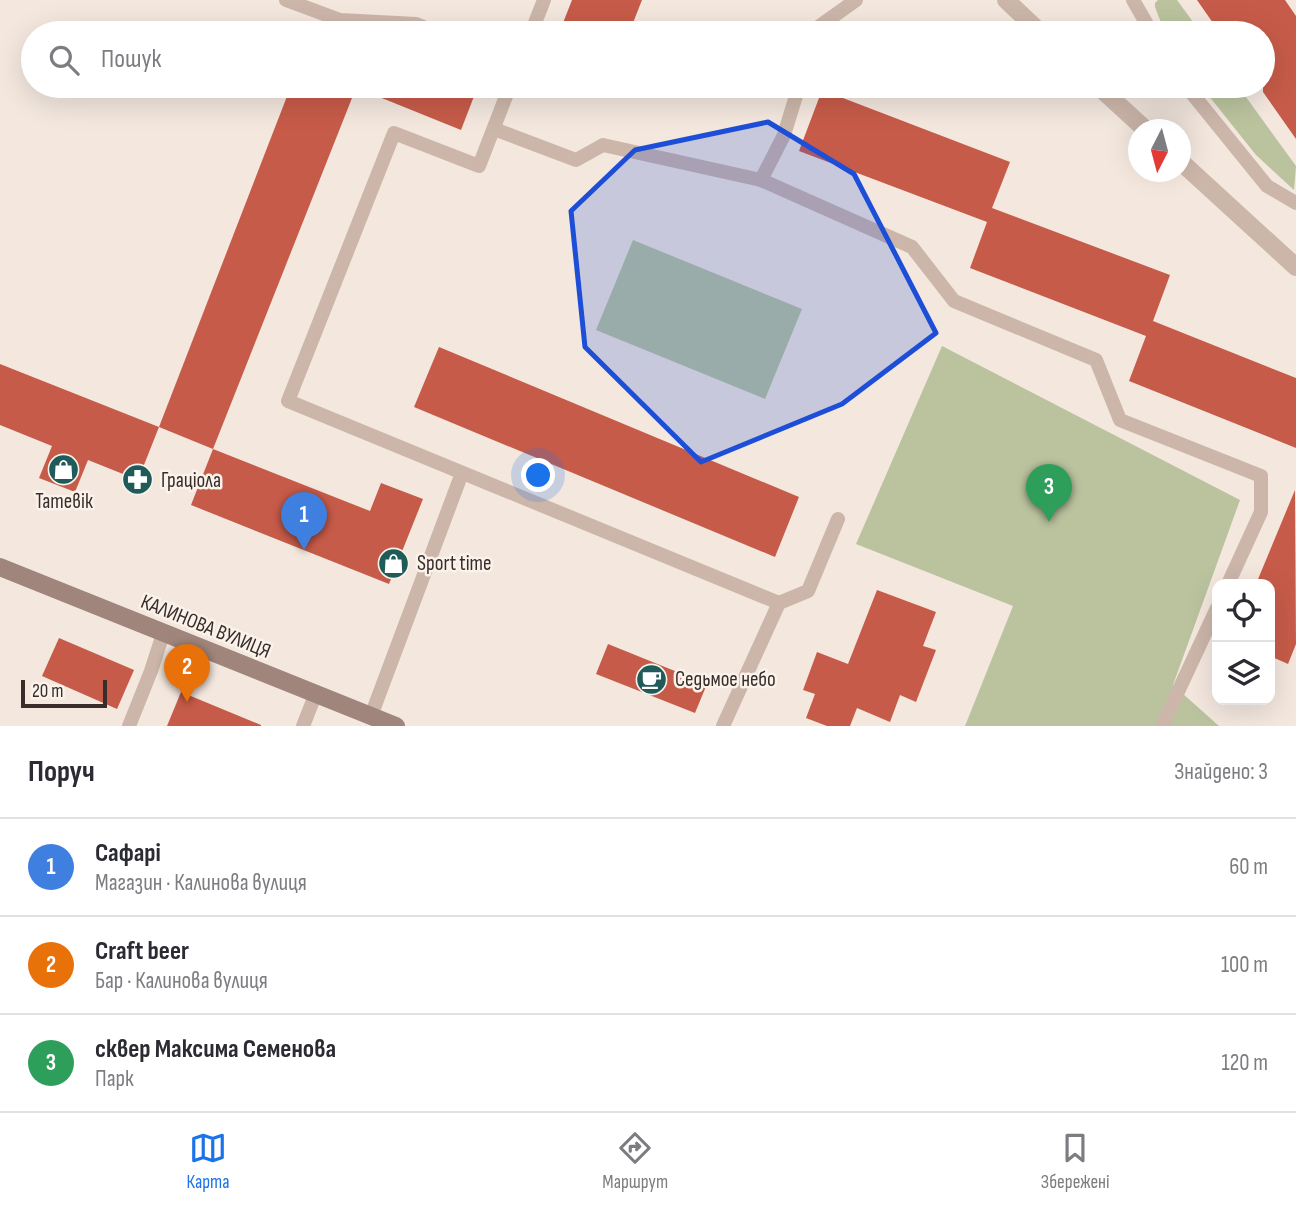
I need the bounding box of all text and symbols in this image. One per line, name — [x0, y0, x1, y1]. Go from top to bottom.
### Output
search box — [21, 21, 1275, 98]
icon: search — [45, 41, 83, 79]
text: Пошук — [101, 44, 161, 75]
north arrow — [1128, 119, 1191, 182]
shop icon: Татевік — [47, 452, 81, 486]
your location — [521, 458, 555, 492]
pharmacy icon: Граціола — [121, 463, 155, 497]
pin: 3 — [1026, 464, 1072, 522]
place label: Граціола — [161, 468, 221, 493]
place label: Татевік — [35, 489, 93, 514]
pin: 1 — [281, 492, 327, 550]
shop icon: Sport time — [377, 546, 411, 580]
place label: Sport time — [417, 551, 492, 576]
map controls — [1212, 579, 1275, 705]
button: locate — [1212, 579, 1275, 642]
street label: КАЛИНОВА ВУЛИЦЯ — [137, 589, 274, 664]
button: layers — [1212, 642, 1275, 705]
pin: 2 — [164, 644, 210, 702]
cafe icon: Седьмое небо — [635, 662, 669, 696]
place label: Седьмое небо — [675, 667, 776, 692]
scale bar — [21, 677, 107, 709]
text: 20 m — [32, 680, 64, 703]
text: Поруч — [28, 754, 95, 790]
text: Знайдено: 3 — [1174, 758, 1268, 786]
text: Сафарі — [95, 838, 161, 869]
text: 1 — [46, 853, 56, 881]
text: 60 m — [1229, 853, 1268, 881]
text: Магазин · Калинова вулиця — [95, 869, 307, 897]
text: Craft beer — [95, 936, 189, 967]
text: 2 — [46, 951, 56, 979]
text: 100 m — [1221, 951, 1268, 979]
text: Бар · Калинова вулиця — [95, 967, 268, 995]
text: сквер Максима Семенова — [95, 1034, 336, 1065]
text: 3 — [46, 1049, 56, 1077]
text: 120 m — [1222, 1049, 1268, 1077]
text: Парк — [95, 1065, 134, 1093]
tab: Карта — [186, 1129, 230, 1194]
tab: Маршрут — [602, 1129, 668, 1194]
tab: Збережені — [1041, 1129, 1110, 1194]

